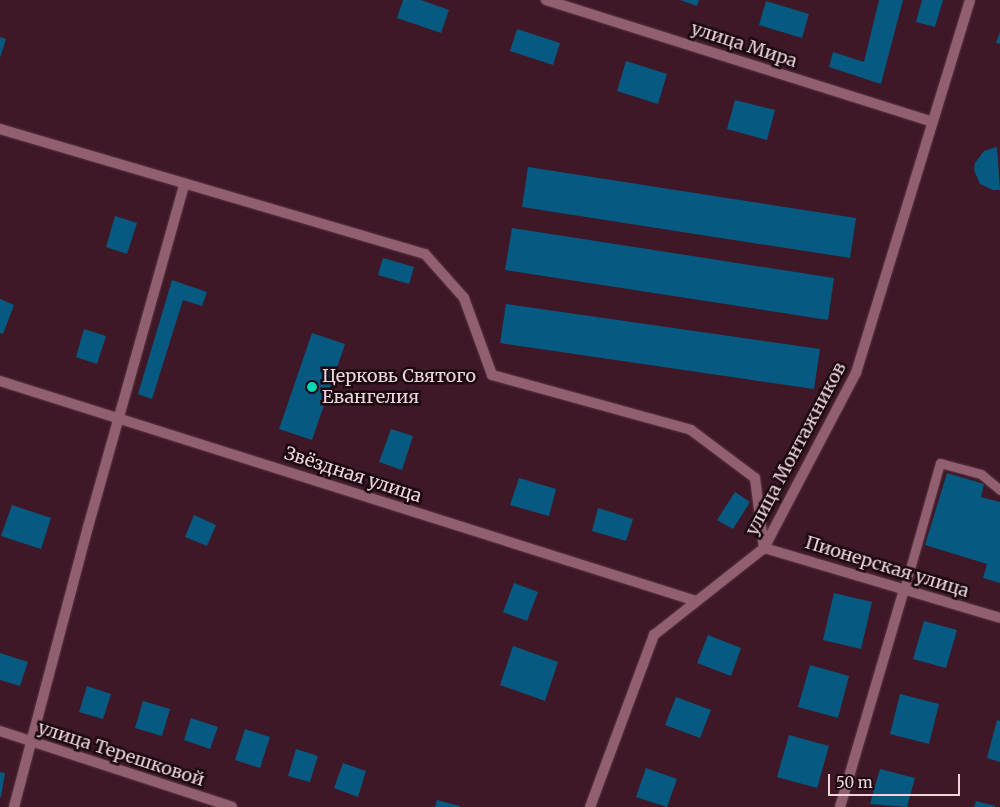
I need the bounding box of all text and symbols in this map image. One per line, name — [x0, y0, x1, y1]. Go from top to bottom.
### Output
street label: улица Мира — [688, 18, 800, 72]
street label: улица Монтажников — [741, 359, 851, 539]
place label: Церковь Святого Евангелия — [322, 366, 476, 408]
marker: Церковь Святого Евангелия — [306, 381, 318, 393]
street label: Звёздная улица — [282, 443, 424, 507]
street label: Пионерская улица — [802, 532, 972, 602]
street label: улица Терешковой — [35, 717, 207, 791]
scale bar — [830, 764, 962, 796]
text: 50 m — [836, 773, 873, 792]

